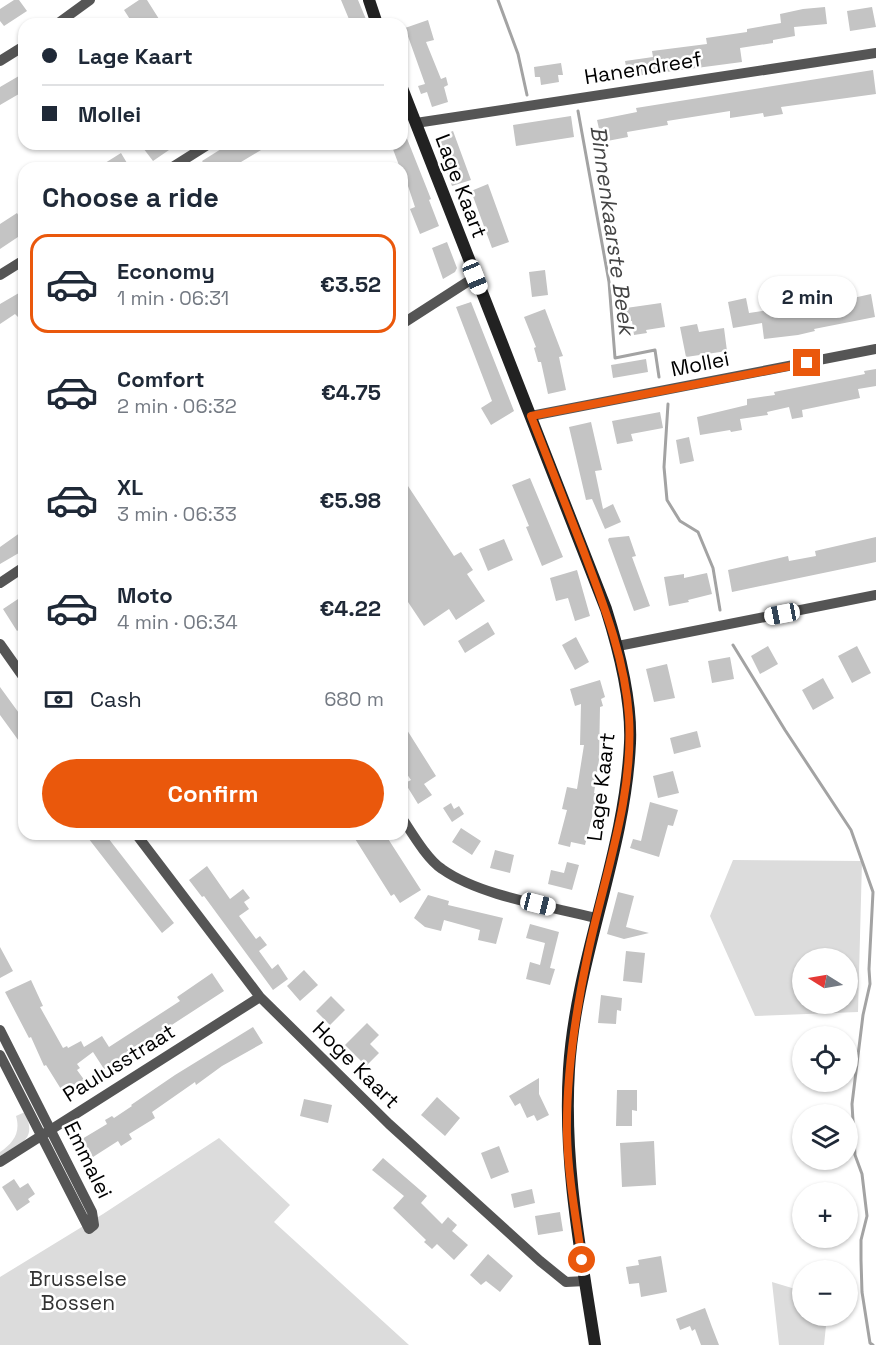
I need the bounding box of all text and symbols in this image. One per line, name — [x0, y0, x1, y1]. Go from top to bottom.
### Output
text: Lage Kaart — [78, 42, 193, 70]
street label: Hanendreef — [582, 45, 704, 90]
text: Mollei — [78, 100, 141, 128]
water label: Binnenkaarste Beek — [584, 124, 642, 338]
street label: Lage Kaart — [429, 130, 494, 242]
text: Choose a ride — [42, 180, 219, 215]
icon: car — [45, 257, 99, 311]
text: Economy — [117, 257, 215, 285]
car — [460, 257, 490, 297]
text: €3.52 — [320, 270, 381, 298]
callout: 2 min — [758, 276, 856, 318]
text: 2 min — [782, 284, 833, 310]
text: 1 min · 06:31 — [117, 285, 229, 311]
street label: Mollei — [668, 345, 731, 382]
route end — [793, 349, 820, 376]
icon: car — [45, 365, 99, 419]
text: Comfort — [117, 365, 205, 393]
text: €4.75 — [321, 378, 381, 406]
text: 2 min · 06:32 — [117, 393, 237, 419]
icon: car — [45, 473, 99, 527]
text: XL — [117, 473, 143, 501]
text: €5.98 — [320, 486, 381, 514]
text: 3 min · 06:33 — [117, 501, 237, 527]
icon: car — [45, 581, 99, 635]
text: Moto — [117, 581, 173, 609]
text: €4.22 — [319, 594, 381, 622]
car — [763, 602, 801, 626]
text: 4 min · 06:34 — [117, 609, 238, 635]
icon: cash — [42, 683, 75, 716]
text: Cash — [90, 685, 142, 713]
text: 680 m — [324, 686, 384, 712]
street label: Lage Kaart — [580, 731, 621, 843]
button: Confirm — [42, 759, 384, 828]
car — [518, 891, 558, 917]
north arrow — [792, 948, 858, 1014]
map controls — [792, 948, 858, 1326]
street label: Hoge Kaart — [307, 1015, 406, 1114]
street label: Paulusstraat — [58, 1017, 180, 1108]
button: locate — [792, 1026, 858, 1092]
button: layers — [792, 1104, 858, 1170]
street label: Emmalei — [58, 1117, 119, 1203]
button: + — [792, 1182, 858, 1248]
route start — [568, 1246, 595, 1273]
button: − — [792, 1260, 858, 1326]
park label: Brusselse Bossen — [29, 1265, 127, 1316]

